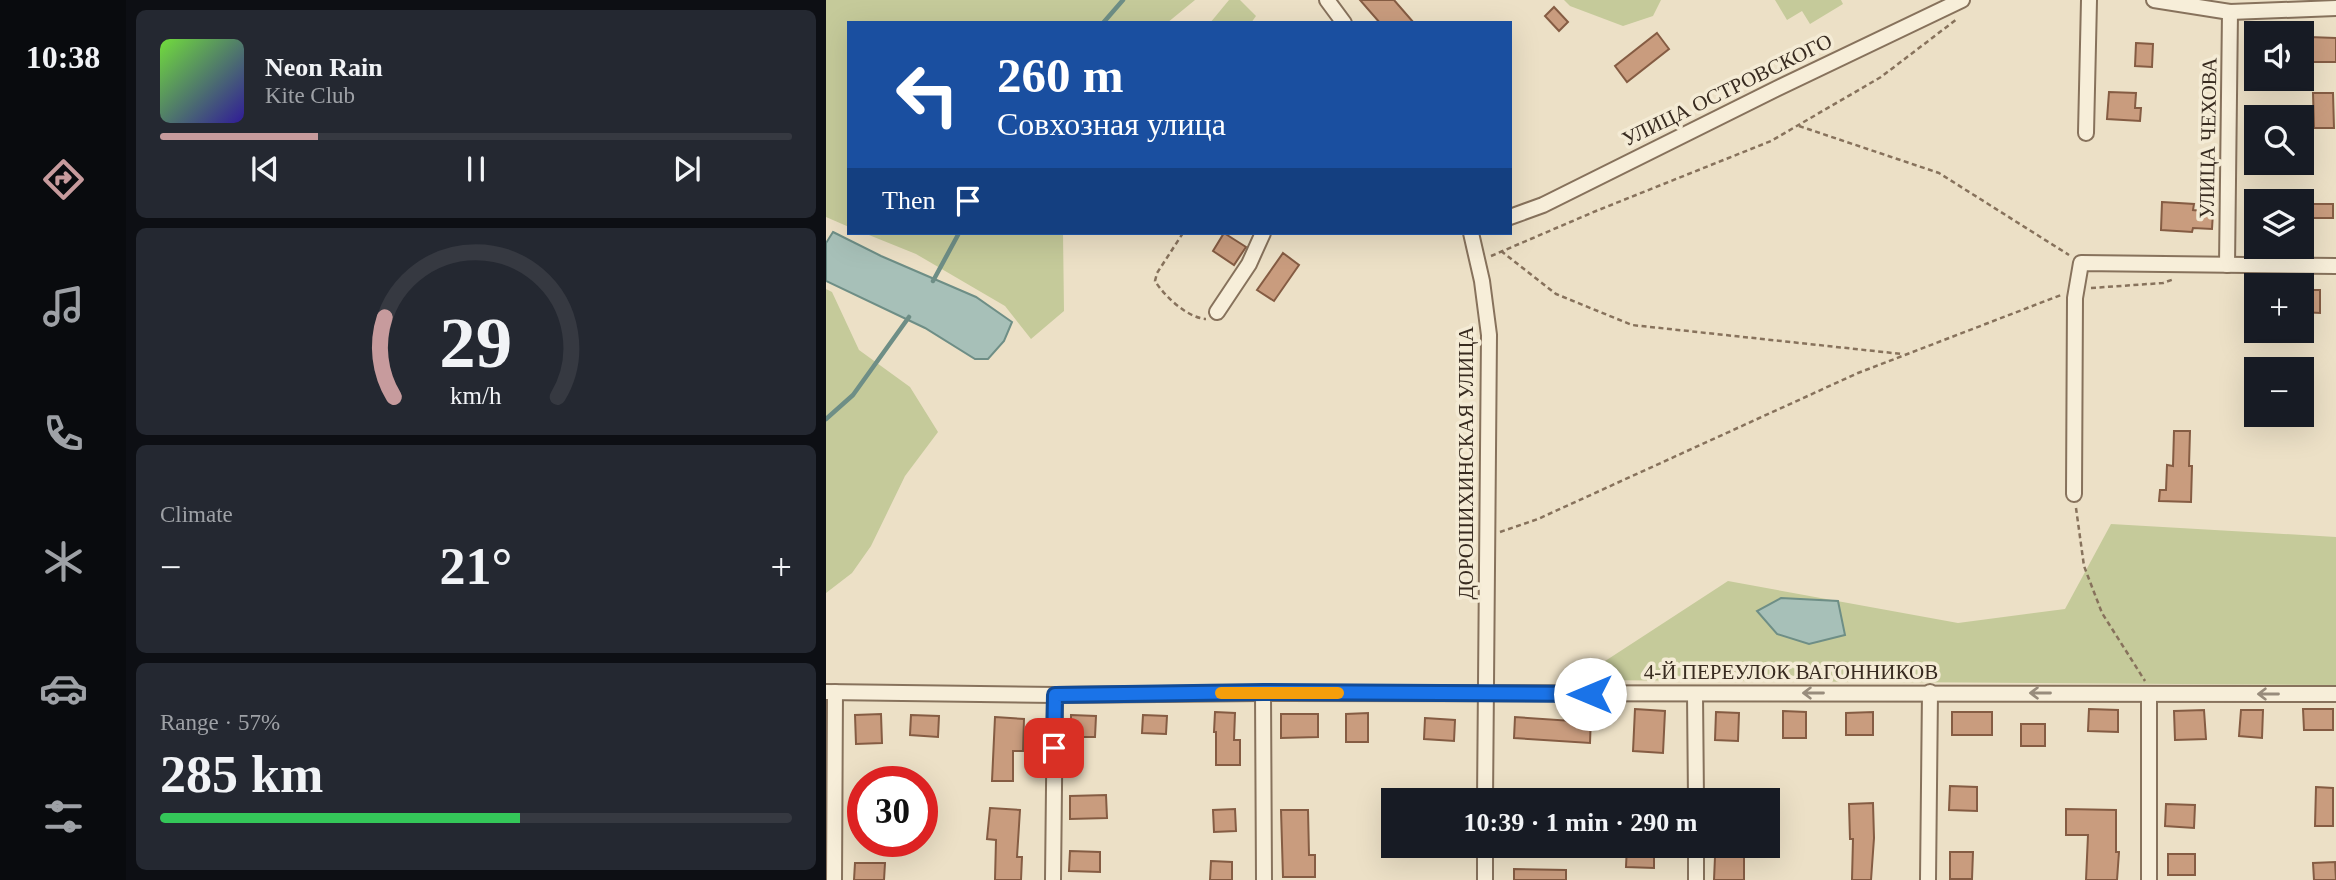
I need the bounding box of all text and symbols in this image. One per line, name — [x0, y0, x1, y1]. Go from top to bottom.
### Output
map controls — [2244, 21, 2314, 427]
button: sound — [2244, 21, 2314, 91]
street label: УЛИЦА ОСТРОВСКОГО — [1618, 29, 1836, 151]
text: 10:38 — [26, 39, 100, 75]
text: 260 m — [997, 48, 1124, 103]
icon: left — [882, 49, 973, 140]
text: Neon Rain — [265, 53, 383, 82]
street label: УЛИЦА ЧЕХОВА — [2195, 56, 2221, 219]
text: Kite Club — [265, 83, 355, 108]
button: search — [2244, 105, 2314, 175]
text: Совхозная улица — [997, 106, 1226, 142]
icon: previous — [246, 150, 284, 188]
icon: pause — [457, 150, 495, 188]
icon: next — [668, 150, 706, 188]
icon: directions — [39, 155, 88, 204]
icon: arrive — [949, 182, 987, 220]
text: Then — [882, 186, 935, 215]
button: layers — [2244, 189, 2314, 259]
button: + — [2244, 273, 2314, 343]
icon: music — [39, 282, 88, 331]
text: 29 — [440, 303, 512, 384]
street label: ДОРОШИХИНСКАЯ УЛИЦА — [1454, 326, 1478, 600]
button: − — [2244, 357, 2314, 427]
text: km/h — [450, 382, 502, 409]
icon: phone — [39, 409, 88, 458]
text: Climate — [160, 502, 233, 527]
icon: climate — [39, 537, 88, 586]
text: 21° — [440, 538, 512, 595]
text: − — [160, 546, 181, 588]
text: + — [771, 546, 792, 588]
position arrow — [1553, 657, 1627, 731]
street label: 4-Й ПЕРЕУЛОК ВАГОННИКОВ — [1644, 660, 1938, 684]
icon: car — [39, 664, 88, 713]
one-way arrow — [1802, 686, 1825, 700]
one-way arrow — [2029, 686, 2052, 700]
one-way arrow — [2257, 687, 2280, 701]
text: Range · 57% — [160, 710, 280, 735]
pin — [1024, 718, 1084, 778]
icon: arrive — [1035, 729, 1073, 767]
text: 285 km — [160, 746, 323, 803]
speed limit sign: 30 — [847, 766, 938, 857]
icon: filters — [39, 792, 88, 841]
text: 10:39 · 1 min · 290 m — [1464, 808, 1698, 837]

